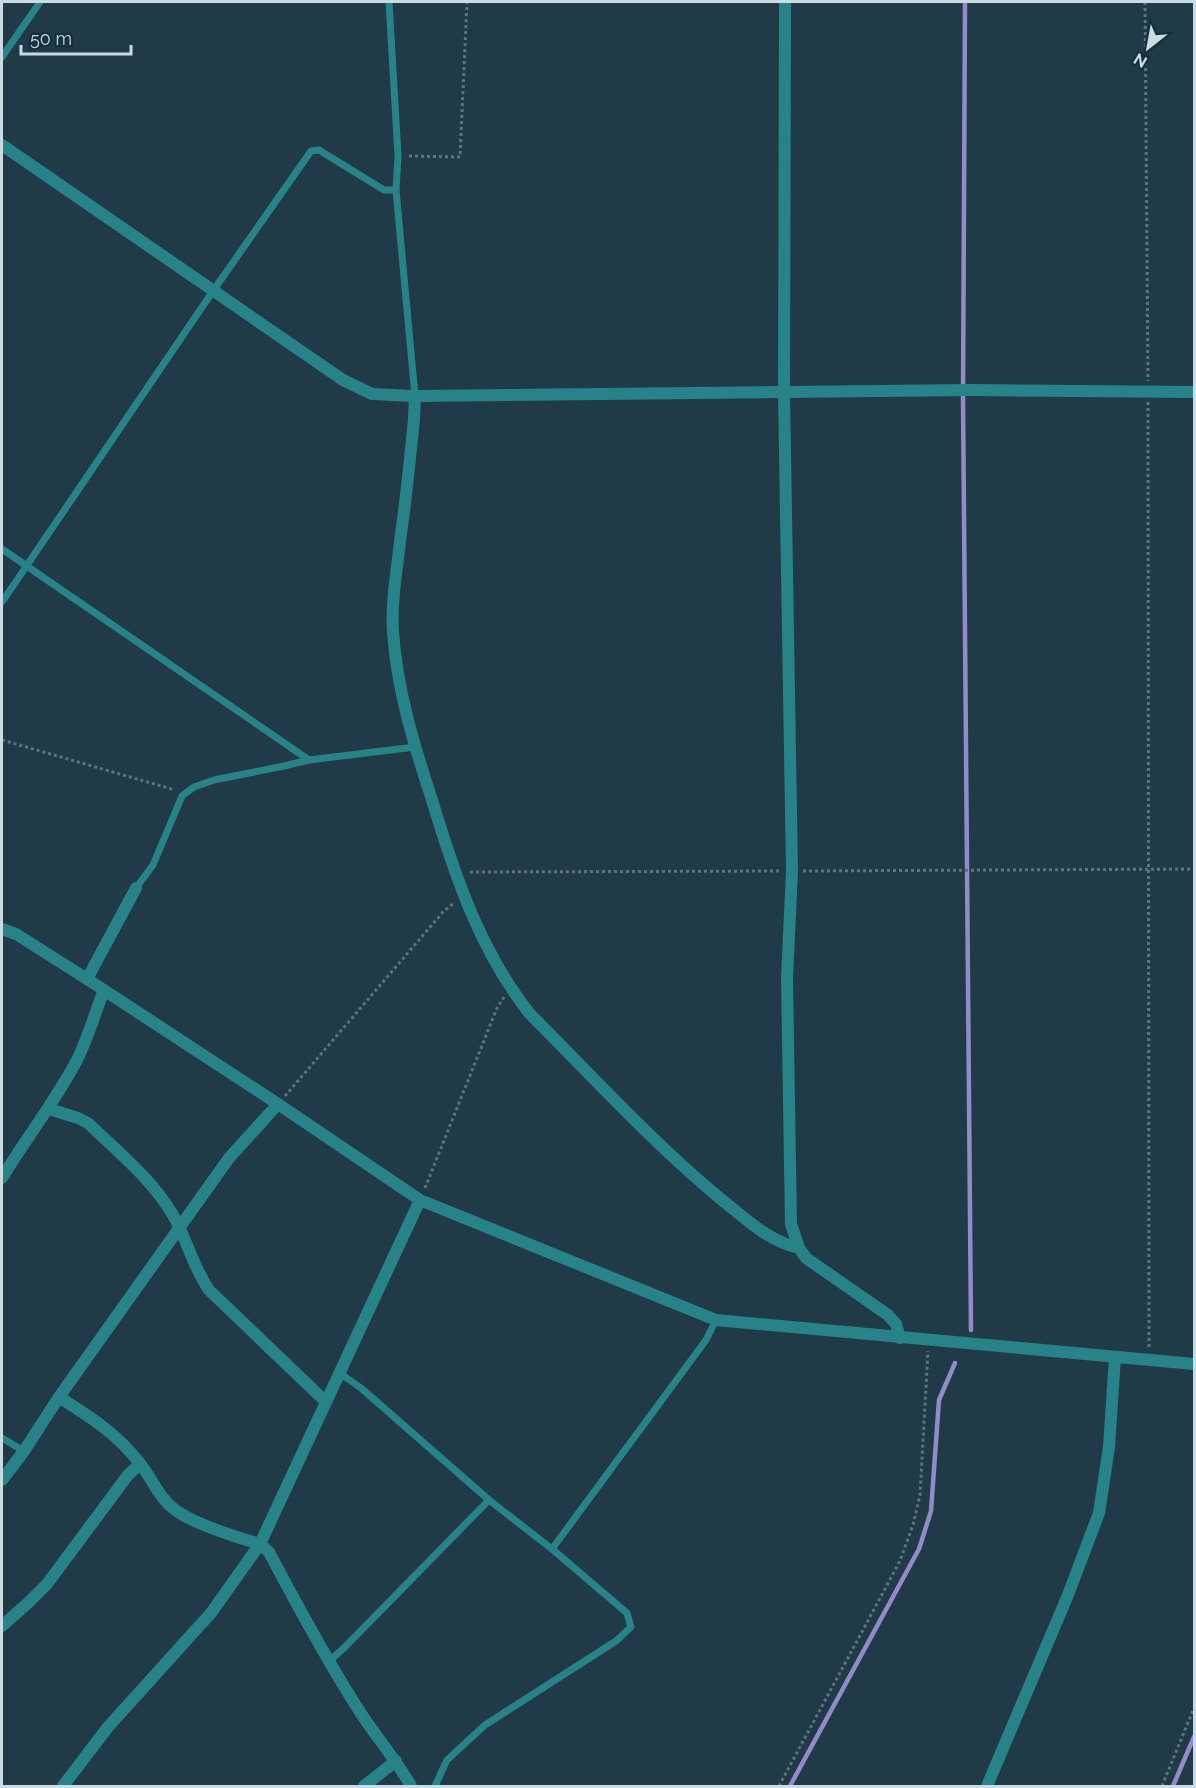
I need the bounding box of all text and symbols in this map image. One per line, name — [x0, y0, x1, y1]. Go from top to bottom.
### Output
scale bar — [21, 18, 130, 56]
north arrow — [1118, 18, 1178, 78]
text: 50 m — [30, 28, 72, 49]
text: N — [1130, 49, 1151, 72]

